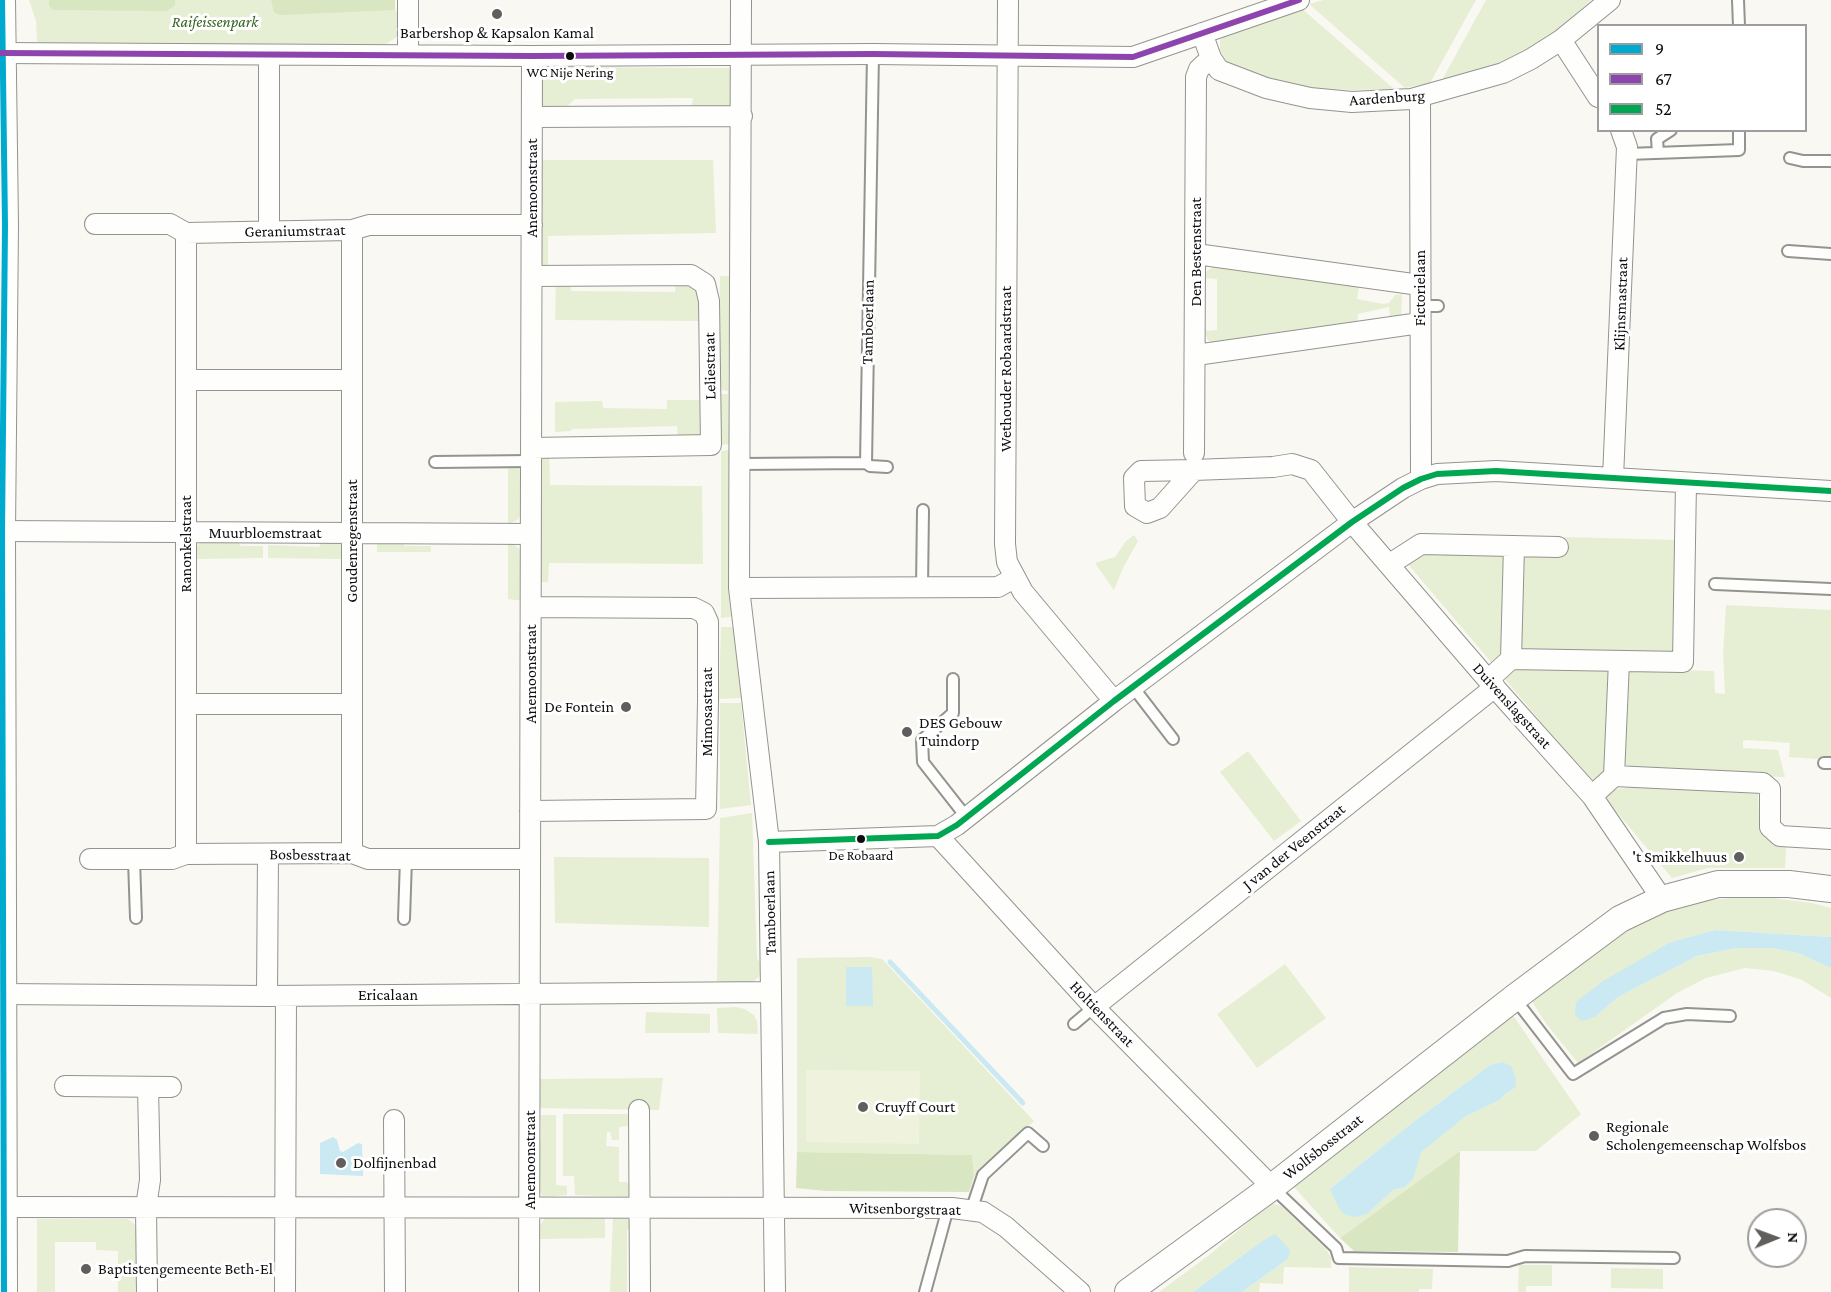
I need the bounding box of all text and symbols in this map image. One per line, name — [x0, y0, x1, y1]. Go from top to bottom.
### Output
marker: Barbershop & Kapsalon Kamal — [490, 7, 504, 21]
park label: Raifeissenpark — [172, 12, 258, 32]
place label: Barbershop & Kapsalon Kamal — [400, 23, 594, 43]
legend — [1597, 24, 1807, 132]
text: 9 — [1655, 39, 1664, 59]
marker: WC Nije Nering — [564, 50, 576, 62]
place label: WC Nije Nering — [527, 65, 613, 81]
text: 67 — [1655, 69, 1672, 89]
street label: Aardenburg — [1349, 86, 1425, 110]
text: 52 — [1655, 99, 1672, 119]
street label: Anemoonstraat — [522, 138, 542, 238]
street label: Den Bestenstraat — [1186, 197, 1206, 307]
street label: Geraniumstraat — [244, 221, 346, 241]
street label: Fictorielaan — [1410, 250, 1430, 326]
street label: Klijnsmastraat — [1610, 257, 1632, 351]
street label: Tamboerlaan — [858, 279, 878, 365]
street label: Wethouder Robaardstraat — [996, 286, 1016, 452]
street label: Leliestraat — [700, 332, 720, 400]
street label: Goudenregenstraat — [342, 479, 362, 603]
street label: Ranonkelstraat — [176, 495, 196, 593]
street label: Muurbloemstraat — [208, 523, 322, 543]
street label: Anemoonstraat — [521, 624, 541, 724]
street label: Duivenslagstraat — [1468, 659, 1556, 753]
street label: Mimosastraat — [697, 667, 717, 757]
place label: De Fontein — [544, 697, 614, 717]
marker: De Fontein — [619, 700, 633, 714]
place label: DES Gebouw Tuindorp — [919, 713, 1002, 751]
marker: DES Gebouw Tuindorp — [900, 725, 914, 739]
street label: J van der Veenstraat — [1239, 800, 1349, 894]
marker: De Robaard — [855, 833, 867, 845]
street label: Bosbesstraat — [269, 845, 351, 865]
place label: 't Smikkelhuus — [1632, 847, 1727, 867]
place label: De Robaard — [829, 848, 893, 864]
marker: 't Smikkelhuus — [1732, 850, 1746, 864]
street label: Tamboerlaan — [760, 870, 780, 956]
street label: Holtienstraat — [1066, 977, 1138, 1051]
street label: Ericalaan — [358, 985, 418, 1005]
place label: Cruyff Court — [875, 1097, 955, 1117]
marker: Cruyff Court — [856, 1100, 870, 1114]
street label: Anemoonstraat — [520, 1110, 540, 1210]
street label: Wolfsbosstraat — [1279, 1110, 1367, 1184]
place label: Regionale Scholengemeenschap Wolfsbos — [1606, 1117, 1806, 1155]
marker: Regionale Scholengemeenschap Wolfsbos — [1587, 1129, 1601, 1143]
place label: Dolfijnenbad — [353, 1153, 437, 1173]
marker: Dolfijnenbad — [334, 1156, 348, 1170]
street label: Witsenborgstraat — [849, 1198, 961, 1220]
north arrow — [1747, 1208, 1807, 1268]
text: N — [1785, 1232, 1802, 1243]
place label: Baptistengemeente Beth-El — [98, 1259, 273, 1279]
marker: Baptistengemeente Beth-El — [79, 1262, 93, 1276]

